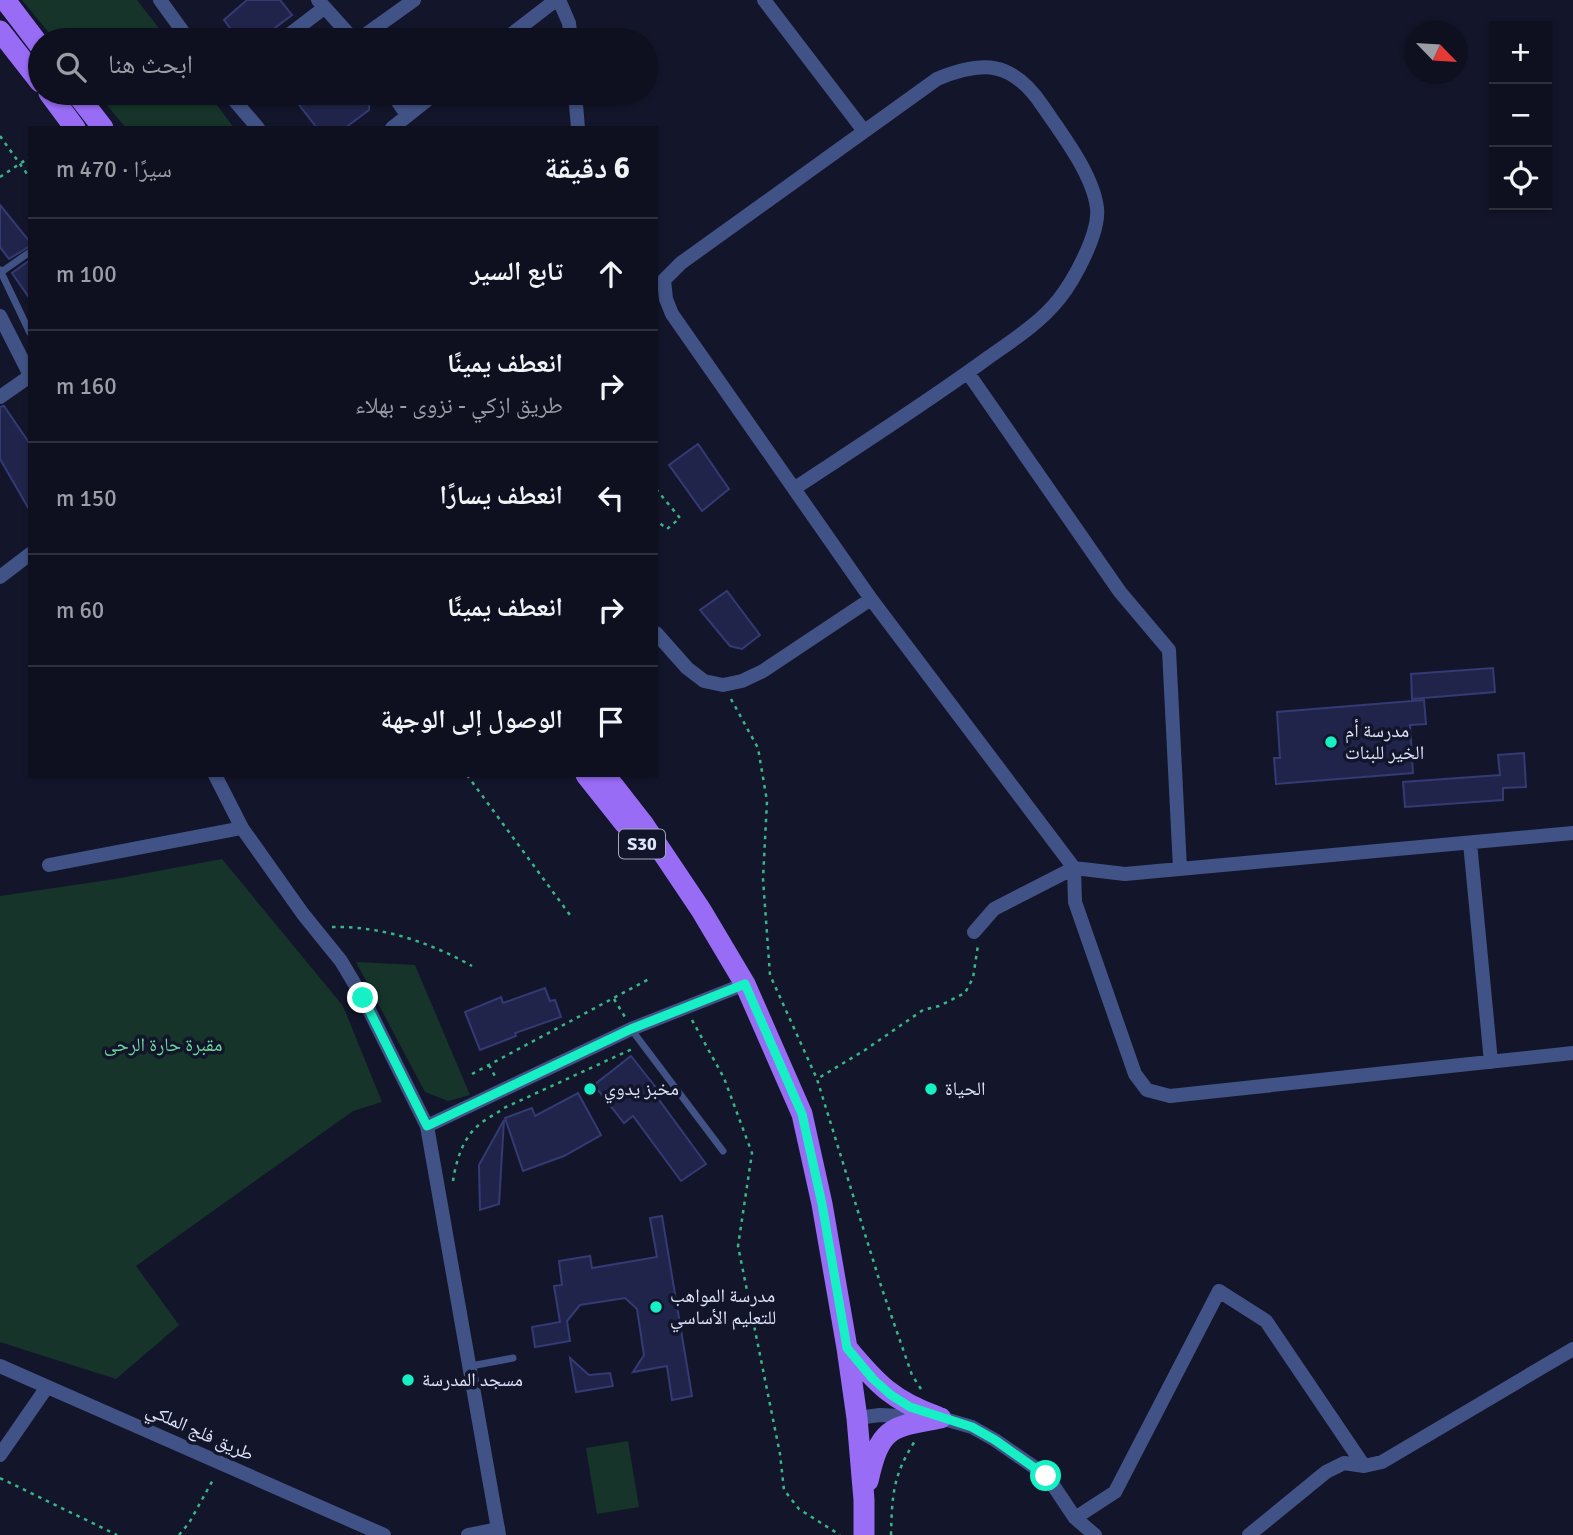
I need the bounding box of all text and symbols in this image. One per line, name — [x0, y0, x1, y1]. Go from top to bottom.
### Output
north arrow — [1405, 21, 1468, 84]
map controls — [1489, 21, 1552, 210]
button: + — [1489, 21, 1552, 84]
search box — [28, 28, 658, 105]
icon: search — [52, 48, 90, 86]
text: ابحث هنا — [108, 49, 193, 81]
button: − — [1489, 84, 1552, 147]
button: locate — [1489, 147, 1552, 210]
text: 6 دقيقة — [544, 150, 630, 187]
text: سيرًا · 470 m — [56, 155, 172, 184]
icon: ahead — [592, 255, 630, 293]
text: تابع السير — [471, 256, 563, 288]
text: 100 m — [56, 260, 117, 289]
text: انعطف يمينًا — [447, 348, 563, 380]
icon: right — [592, 367, 630, 405]
text: 160 m — [56, 372, 117, 401]
text: طريق ازكي - نزوى - بهلاء — [355, 391, 563, 420]
icon: left — [592, 479, 630, 517]
text: انعطف يسارًا — [439, 480, 563, 512]
text: 150 m — [56, 484, 117, 513]
icon: right — [592, 591, 630, 629]
text: انعطف يمينًا — [447, 592, 563, 624]
text: 60 m — [56, 596, 104, 625]
icon: arrive — [592, 703, 630, 741]
text: الوصول إلى الوجهة — [381, 704, 563, 736]
place label: مدرسة أم الخير للبنات — [1345, 719, 1424, 765]
marker: مدرسة أم الخير للبنات — [1323, 734, 1339, 750]
road number: S30 — [619, 830, 665, 858]
route end — [347, 982, 378, 1013]
park label: مقبرة حارة الرحى — [104, 1033, 222, 1057]
place label: مخبز يدوي — [604, 1077, 679, 1104]
place label: الحياة — [945, 1077, 986, 1101]
marker: مخبز يدوي — [582, 1081, 598, 1097]
marker: الحياة — [923, 1081, 939, 1097]
place label: مدرسة المواهب للتعليم الأساسي — [670, 1284, 776, 1333]
marker: مدرسة المواهب للتعليم الأساسي — [648, 1299, 664, 1315]
place label: مسجد المدرسة — [422, 1368, 523, 1392]
marker: مسجد المدرسة — [400, 1372, 416, 1388]
street label: طريق فلج الملكي — [141, 1398, 258, 1469]
route start — [1030, 1460, 1061, 1491]

